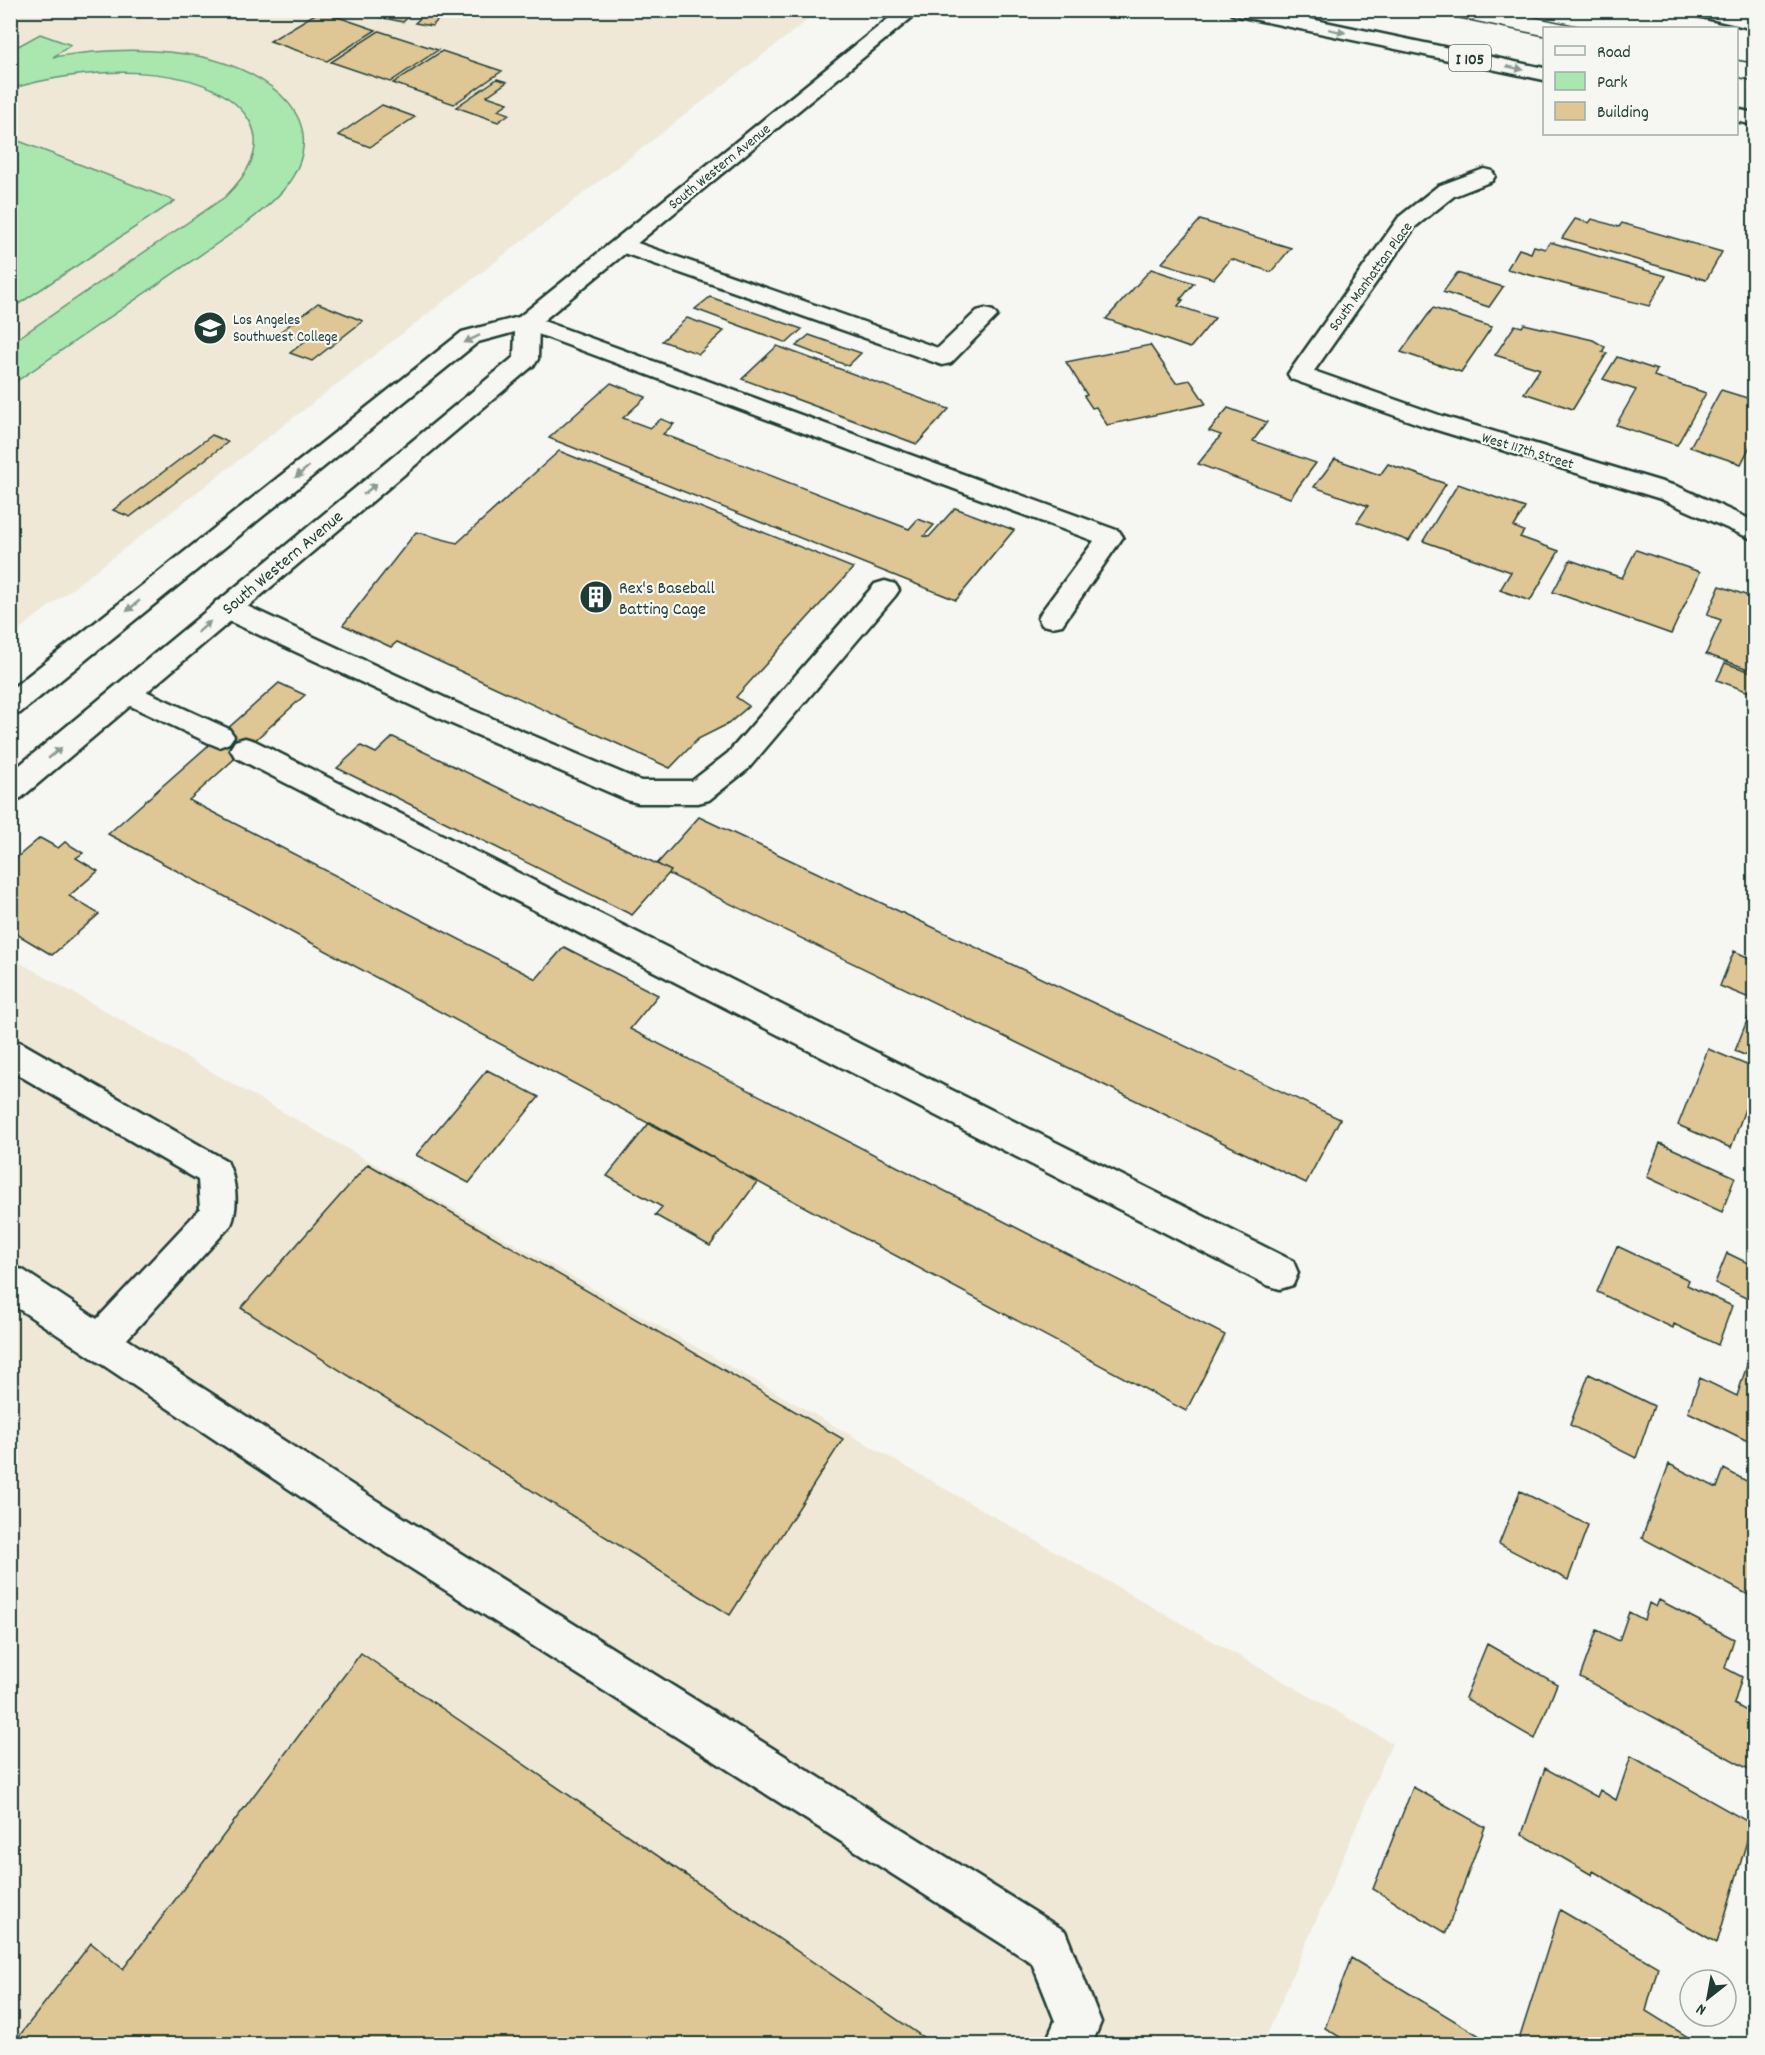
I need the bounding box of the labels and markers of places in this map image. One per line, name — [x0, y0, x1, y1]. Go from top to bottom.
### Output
school or university icon: Los Angeles Southwest College — [192, 310, 228, 346]
place label: Los Angeles Southwest College — [233, 310, 338, 349]
place label: Rex's Baseball Batting Cage — [619, 577, 716, 623]
building icon: Rex's Baseball Batting Cage — [578, 579, 614, 615]

